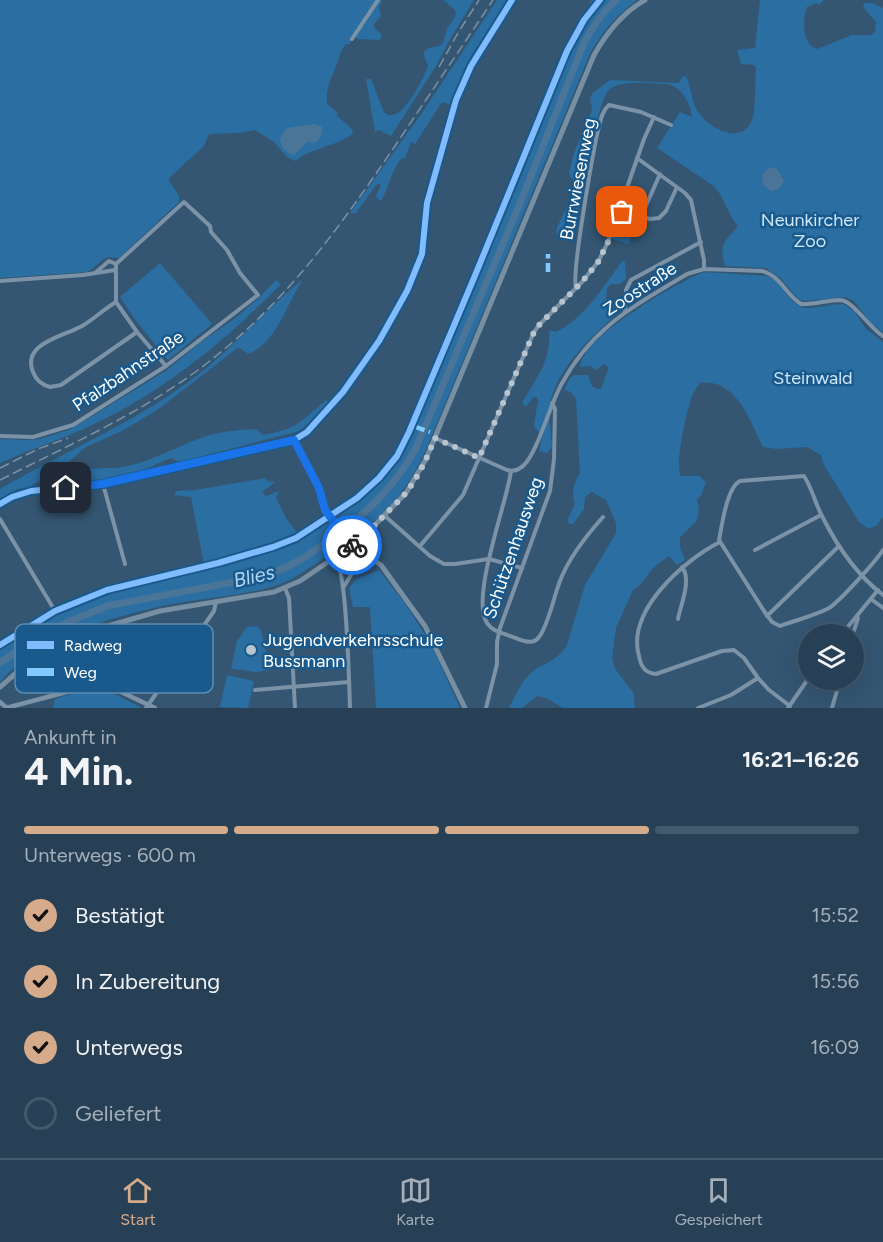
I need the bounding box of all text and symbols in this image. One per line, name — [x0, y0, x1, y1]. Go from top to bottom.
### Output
street label: Burrwiesenweg — [555, 116, 601, 242]
pin — [596, 186, 647, 237]
icon: bag — [605, 195, 638, 228]
park label: Neunkircher Zoo — [761, 209, 859, 252]
street label: Zoostraße — [599, 257, 681, 321]
street label: Pfalzbahnstraße — [68, 326, 188, 416]
park label: Steinwald — [773, 367, 853, 389]
pin — [40, 462, 91, 513]
icon: home — [49, 471, 82, 504]
street label: Schützenhausweg — [478, 474, 548, 622]
courier — [322, 515, 382, 575]
icon: bike — [336, 529, 369, 562]
water label: Blies — [231, 559, 278, 592]
legend — [15, 624, 213, 693]
map controls — [798, 624, 864, 690]
button: layers — [798, 624, 864, 690]
place label: Jugendverkehrsschule Bussmann — [263, 629, 443, 672]
text: Radweg — [64, 636, 122, 655]
marker: Jugendverkehrsschule Bussmann — [244, 643, 258, 657]
text: Weg — [64, 663, 97, 682]
text: Ankunft in — [24, 725, 116, 749]
text: 16:21–16:26 — [742, 746, 859, 773]
text: 4 Min. — [24, 748, 133, 795]
text: Unterwegs · 600 m — [24, 843, 196, 867]
icon: check — [24, 899, 57, 932]
text: Bestätigt — [75, 902, 165, 929]
text: 15:52 — [812, 903, 859, 927]
icon: check — [24, 965, 57, 998]
text: In Zubereitung — [75, 968, 220, 995]
text: 15:56 — [811, 969, 859, 993]
icon: check — [24, 1031, 57, 1064]
text: Unterwegs — [75, 1034, 183, 1061]
text: 16:09 — [810, 1035, 859, 1059]
text: Geliefert — [75, 1100, 162, 1127]
tab: Start — [120, 1174, 156, 1229]
tab: Karte — [396, 1174, 434, 1229]
tab: Gespeichert — [675, 1174, 763, 1229]

